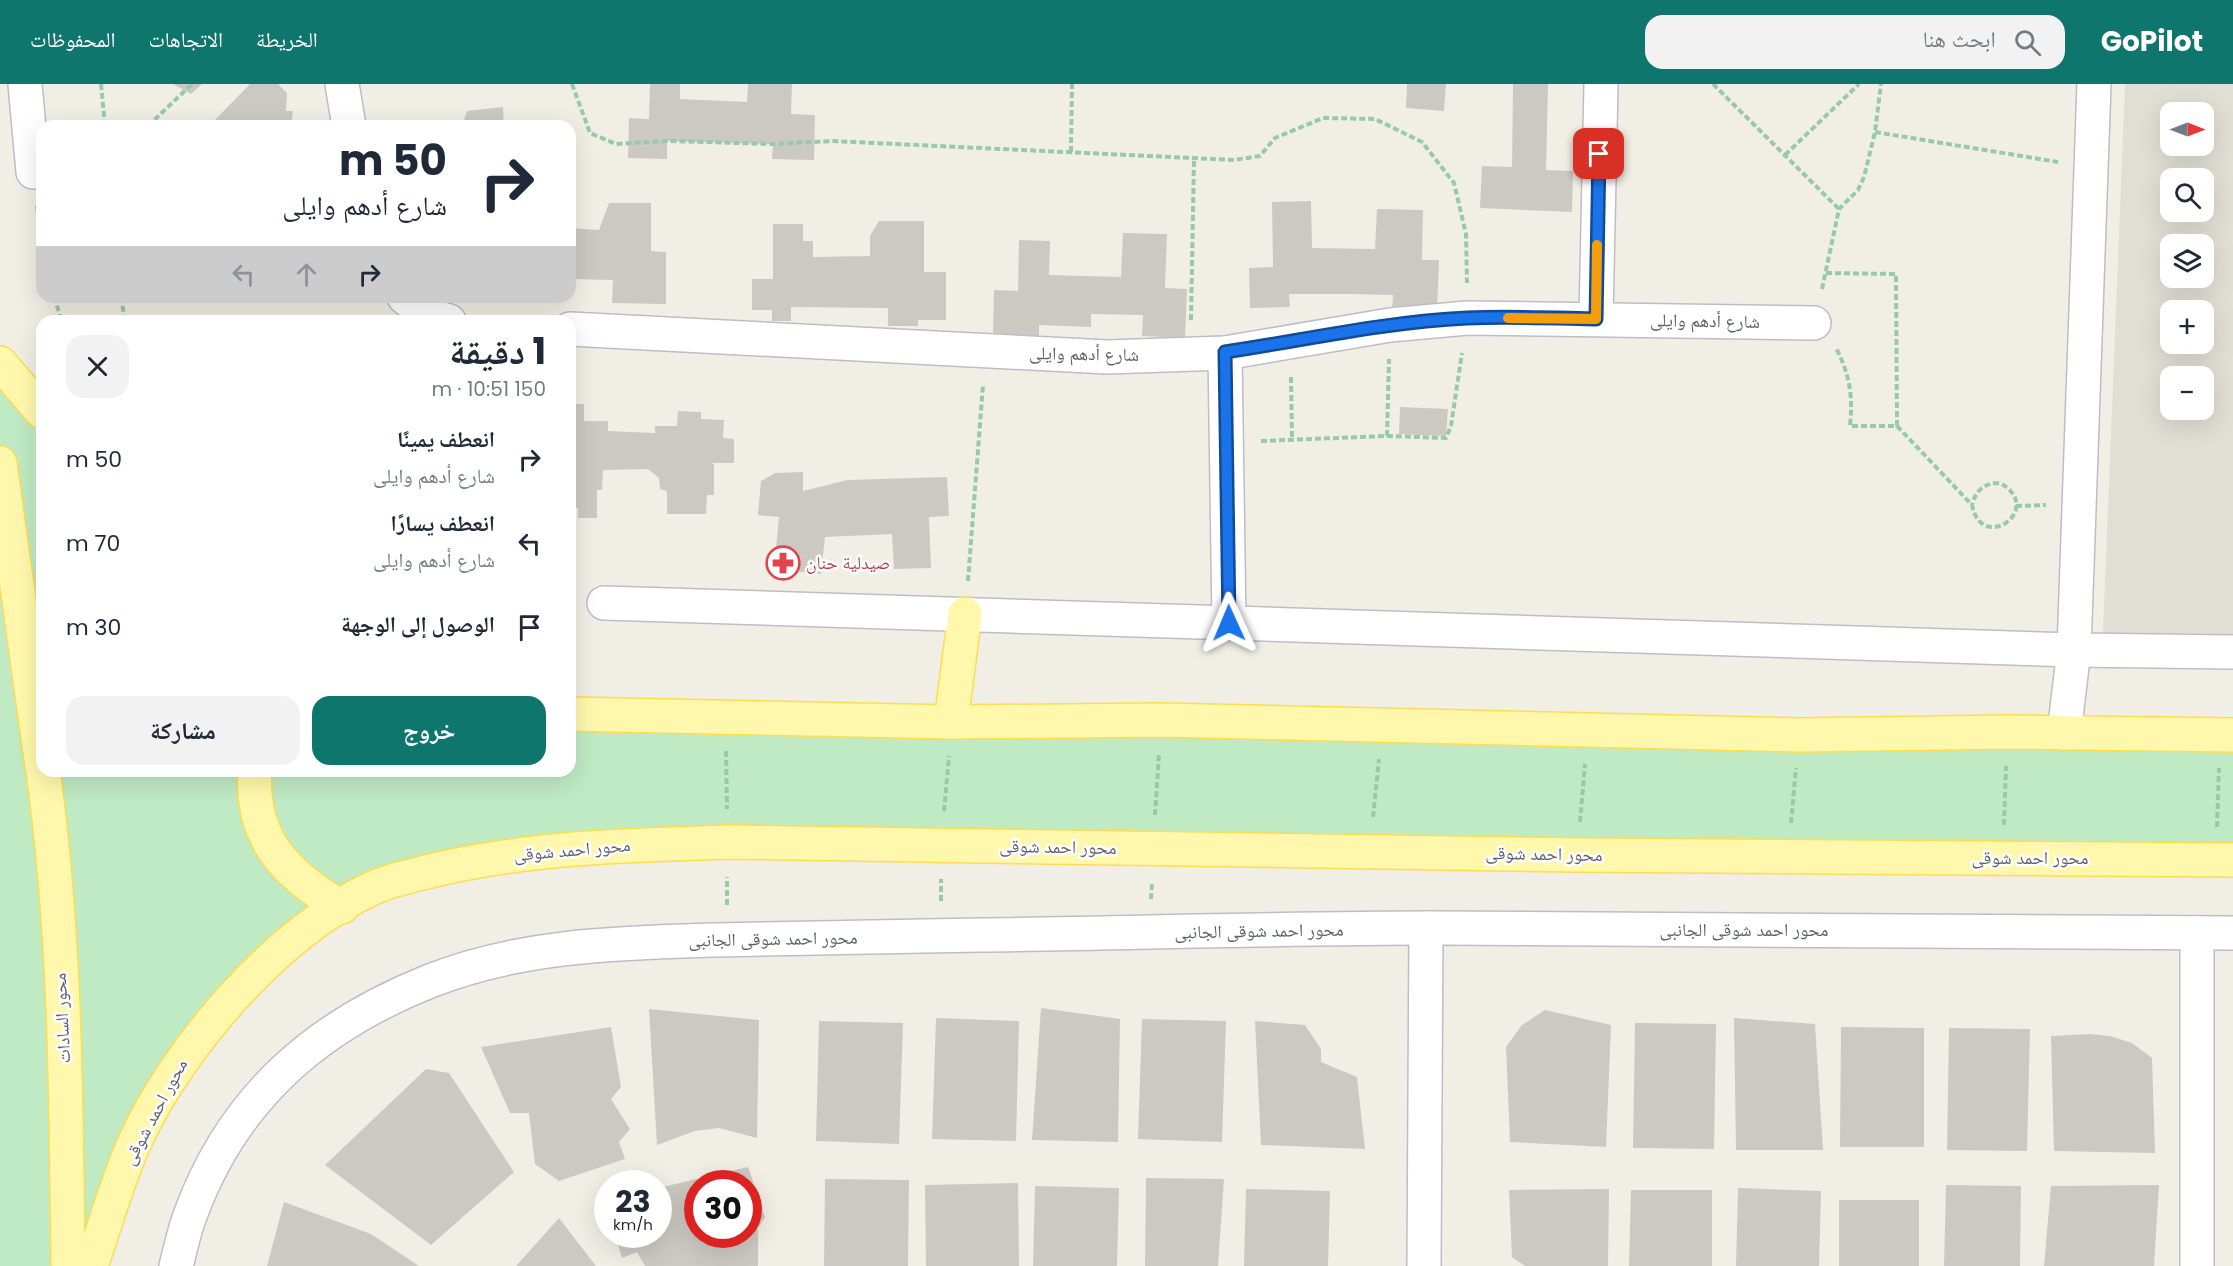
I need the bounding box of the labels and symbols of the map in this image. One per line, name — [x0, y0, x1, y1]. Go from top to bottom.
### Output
north arrow — [2160, 102, 2214, 156]
pin — [1573, 128, 1624, 179]
street label: شارع أدهم وايلى — [1650, 307, 1760, 334]
street label: شارع أدهم وايلى — [1029, 340, 1139, 367]
pharmacy icon: صيدلية حنان — [765, 545, 801, 581]
place label: صيدلية حنان — [806, 550, 890, 575]
position arrow — [1197, 591, 1261, 655]
street label: محور احمد شوقى — [513, 832, 631, 867]
street label: محور احمد شوقى — [999, 833, 1117, 860]
street label: محور احمد شوقى — [1485, 840, 1603, 867]
street label: محور احمد شوقى — [1971, 845, 2089, 870]
street label: محور احمد شوقى الجانبى — [1174, 917, 1344, 944]
street label: محور احمد شوقى الجانبى — [1659, 917, 1829, 942]
street label: محور احمد شوقى الجانبى — [688, 925, 858, 952]
street label: محور السادات — [47, 972, 76, 1064]
street label: محور احمد شوقى — [116, 1054, 193, 1169]
speed limit sign: 30 — [684, 1170, 762, 1248]

